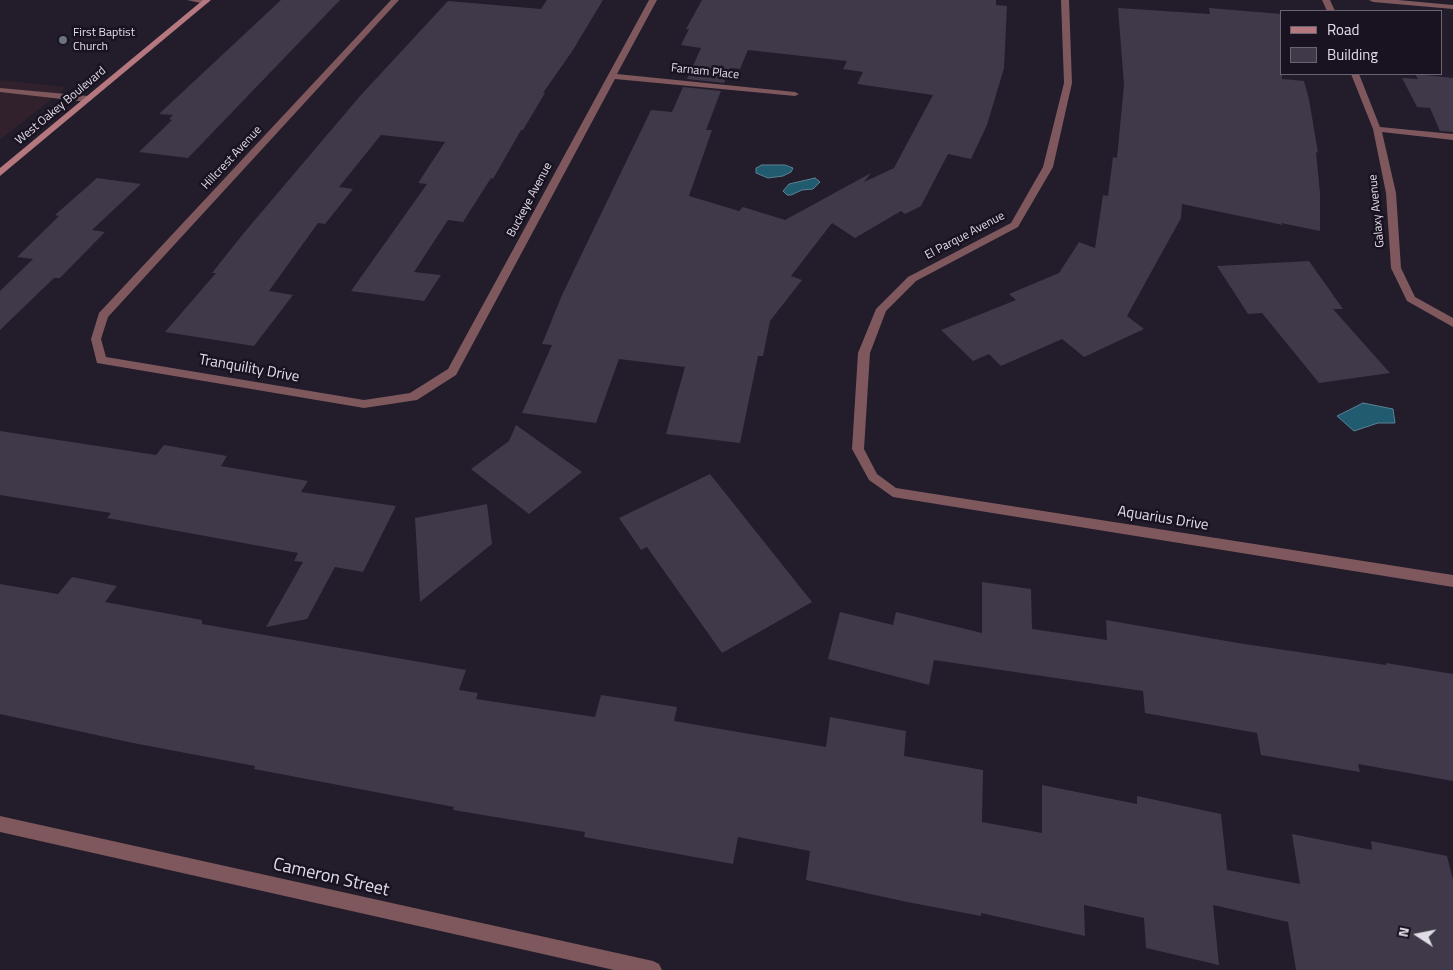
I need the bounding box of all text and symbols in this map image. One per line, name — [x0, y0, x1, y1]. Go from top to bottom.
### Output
legend — [1280, 10, 1443, 75]
text: Road — [1327, 18, 1359, 41]
place label: First Baptist Church — [73, 26, 135, 54]
marker: First Baptist Church — [57, 34, 69, 46]
text: Building — [1327, 43, 1378, 66]
street label: Farnam Place — [670, 61, 740, 83]
street label: West Oakey Boulevard — [13, 64, 109, 148]
street label: Hillcrest Avenue — [199, 123, 265, 193]
street label: Buckeye Avenue — [504, 160, 556, 240]
street label: Galaxy Avenue — [1366, 174, 1388, 248]
street label: El Parque Avenue — [923, 209, 1007, 263]
street label: Tranquility Drive — [197, 351, 301, 387]
street label: Aquarius Drive — [1116, 503, 1210, 535]
street label: Cameron Street — [271, 854, 391, 902]
north arrow — [1393, 910, 1443, 960]
text: N — [1392, 925, 1414, 939]

